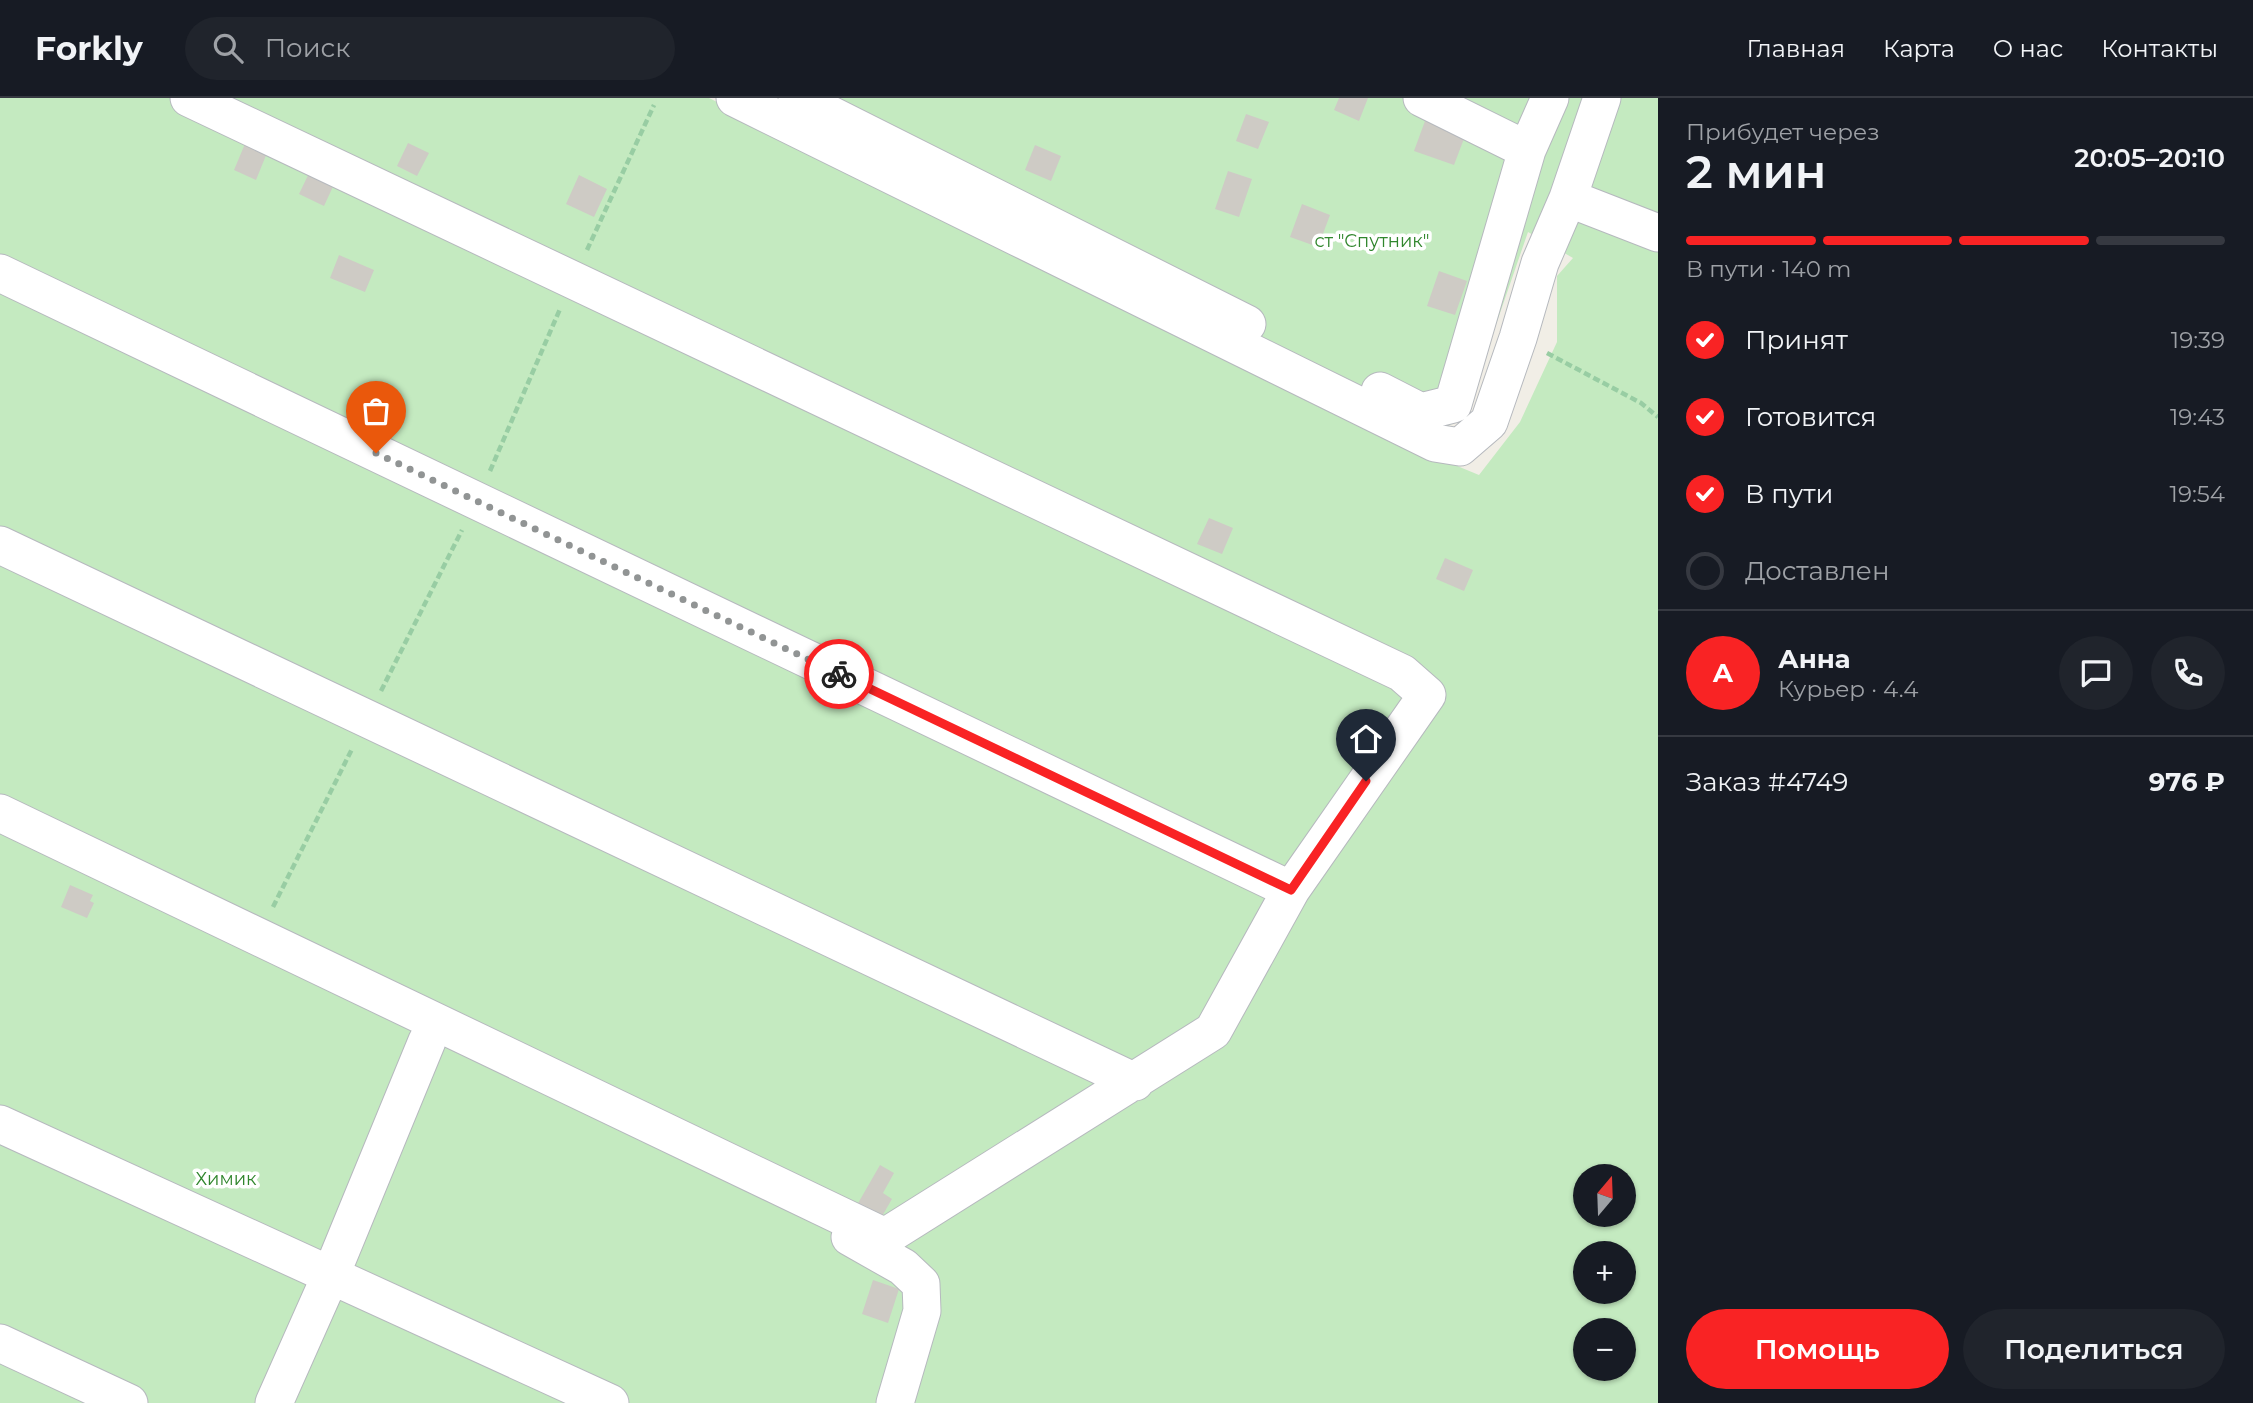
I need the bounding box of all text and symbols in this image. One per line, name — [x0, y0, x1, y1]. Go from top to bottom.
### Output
search box — [185, 17, 675, 80]
text: Forkly — [35, 28, 143, 68]
icon: search — [209, 29, 247, 67]
text: Поиск — [265, 32, 350, 64]
text: Главная — [1747, 34, 1845, 63]
text: Карта — [1883, 34, 1955, 63]
text: О нас — [1993, 34, 2063, 63]
text: Контакты — [2101, 34, 2218, 63]
text: Прибудет через — [1686, 118, 1880, 146]
text: 20:05–20:10 — [2074, 142, 2225, 174]
text: 2 мин — [1686, 143, 1826, 200]
park label: ст "Спутник" — [1315, 230, 1429, 252]
text: В пути · 140 m — [1686, 255, 1851, 283]
icon: check — [1686, 321, 1724, 359]
text: Принят — [1745, 324, 1848, 356]
text: 19:39 — [2171, 326, 2225, 354]
pin — [346, 381, 406, 453]
icon: bag — [357, 392, 395, 430]
icon: check — [1686, 398, 1724, 436]
text: Готовится — [1745, 401, 1876, 433]
text: 19:43 — [2170, 403, 2225, 431]
icon: check — [1686, 475, 1724, 513]
text: В пути — [1745, 478, 1834, 510]
text: 19:54 — [2170, 480, 2225, 508]
text: Доставлен — [1745, 555, 1890, 587]
button: chat — [2059, 636, 2133, 710]
button: phone — [2151, 636, 2225, 710]
courier — [804, 639, 874, 709]
text: Анна — [1778, 643, 1851, 675]
icon: bike — [820, 655, 858, 693]
text: А — [1713, 657, 1733, 689]
text: Курьер · 4.4 — [1778, 675, 1918, 703]
pin — [1336, 709, 1396, 781]
icon: home — [1347, 720, 1385, 758]
text: Заказ #4749 — [1686, 766, 1848, 798]
text: 976 ₽ — [2149, 766, 2225, 798]
north arrow — [1573, 1164, 1636, 1227]
map controls — [1573, 1164, 1636, 1381]
park label: Химик — [196, 1168, 257, 1190]
button: + — [1573, 1241, 1636, 1304]
button: Помощь — [1686, 1309, 1949, 1389]
button: Поделиться — [1963, 1309, 2225, 1389]
button: − — [1573, 1318, 1636, 1381]

